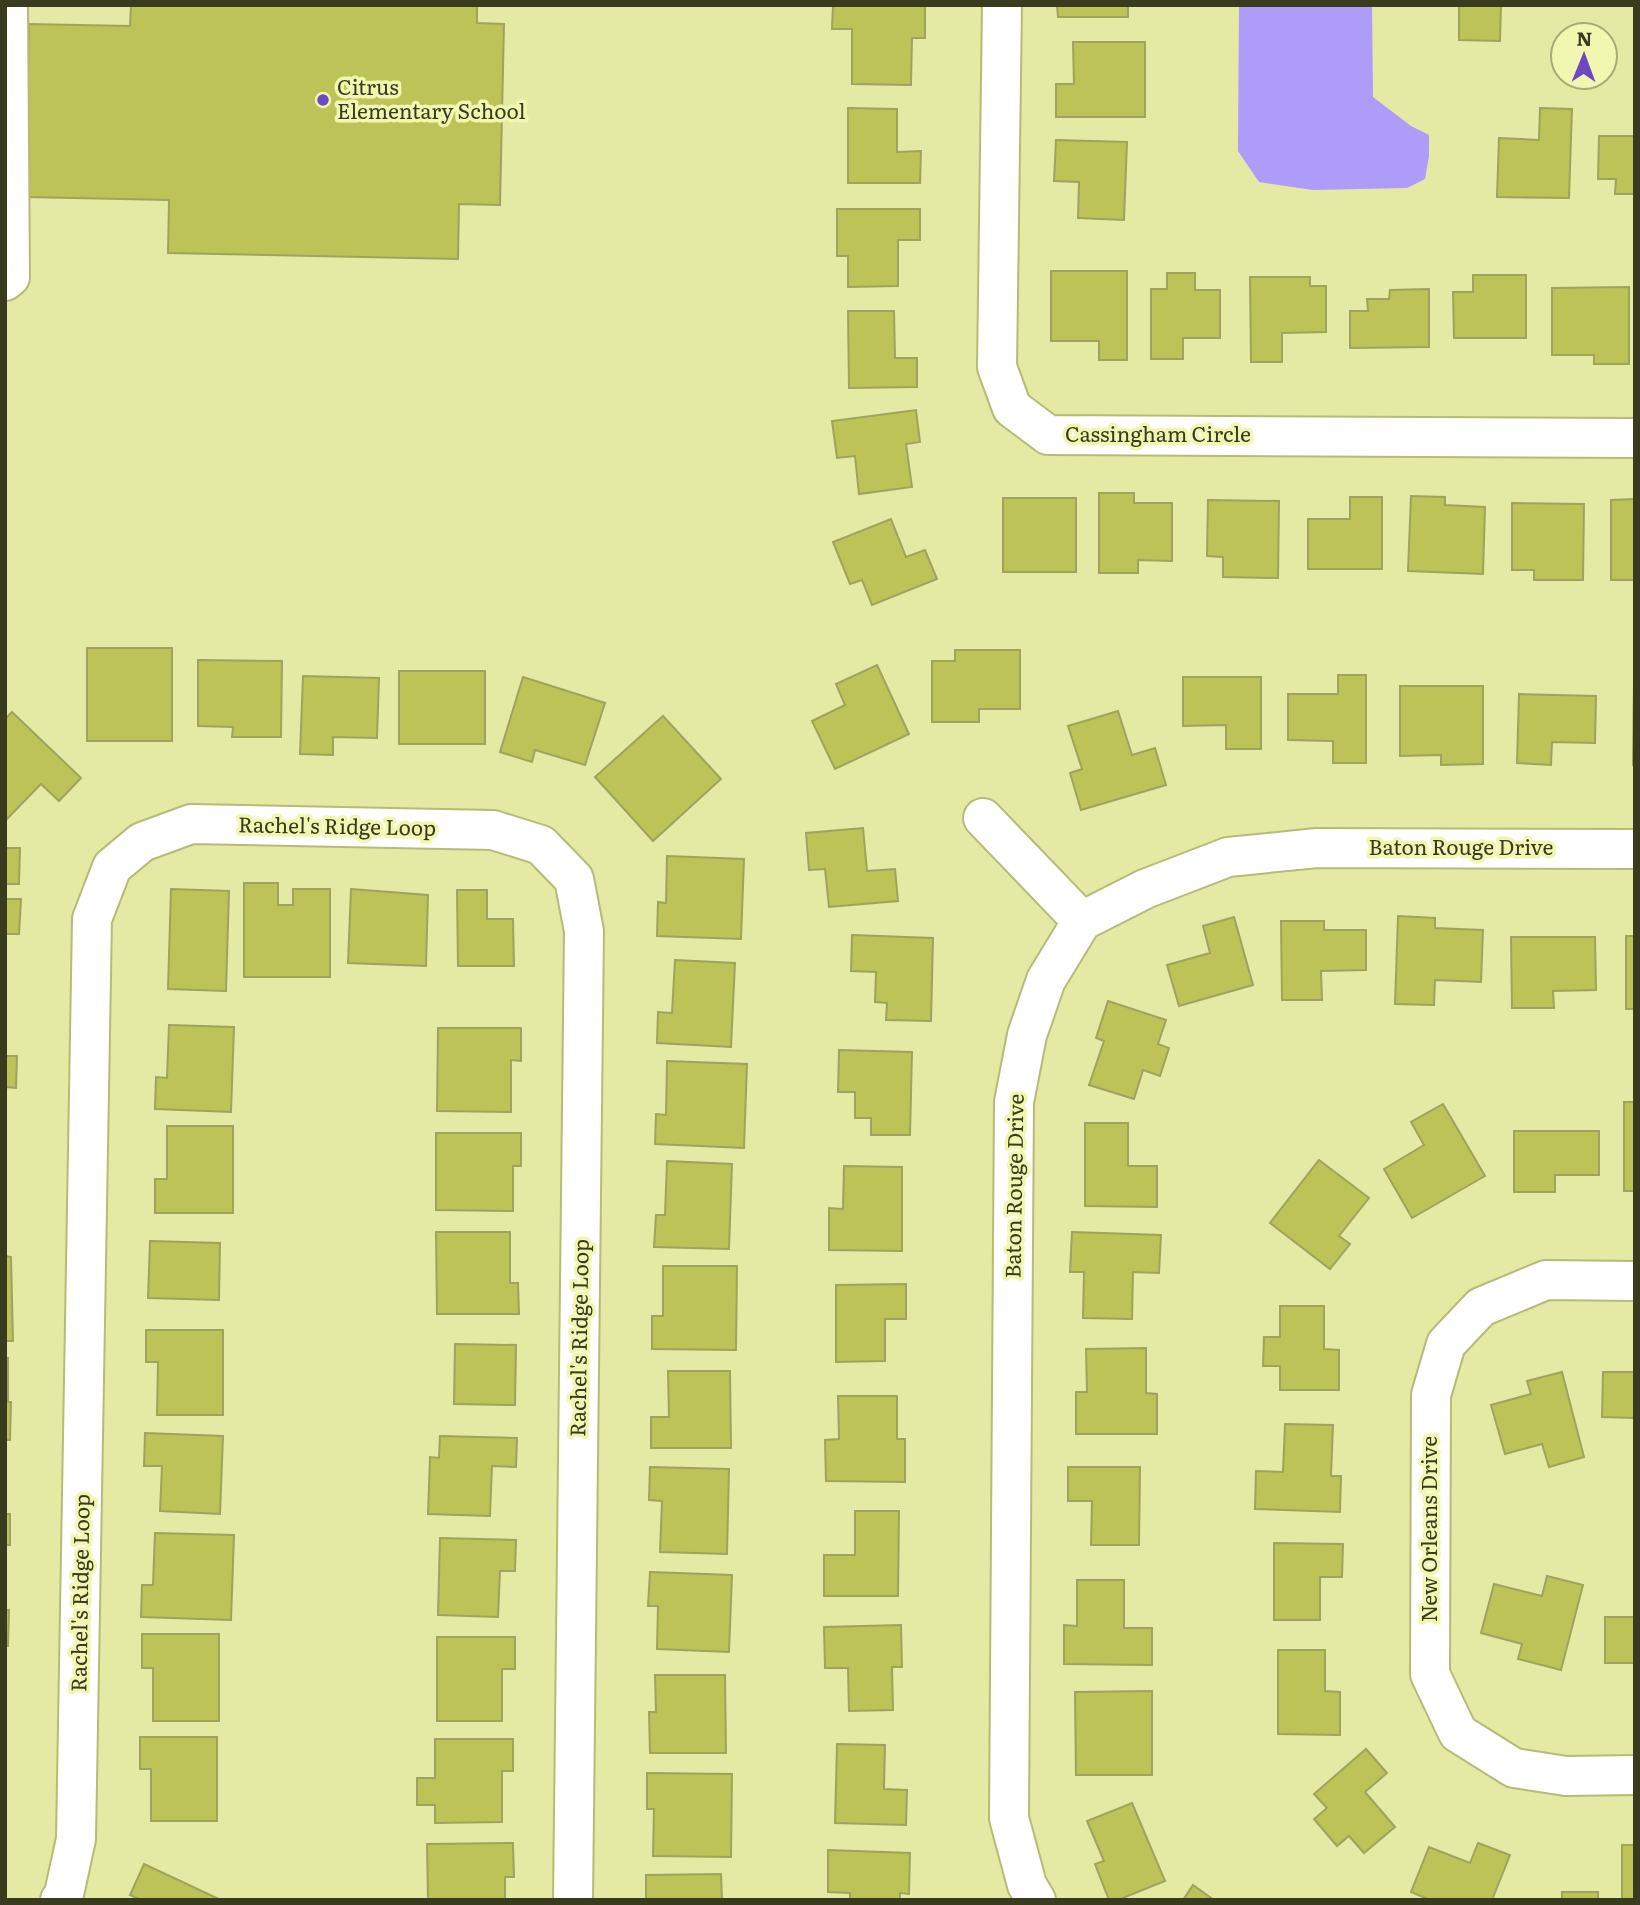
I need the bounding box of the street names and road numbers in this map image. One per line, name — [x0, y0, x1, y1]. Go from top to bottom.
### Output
street label: Cassingham Circle — [1065, 417, 1251, 448]
street label: Rachel's Ridge Loop — [238, 807, 436, 842]
street label: Baton Rouge Drive — [1369, 830, 1553, 861]
street label: Baton Rouge Drive — [995, 1093, 1030, 1279]
street label: Rachel's Ridge Loop — [560, 1239, 595, 1437]
street label: New Orleans Drive — [1412, 1436, 1443, 1622]
street label: Rachel's Ridge Loop — [61, 1494, 96, 1692]

